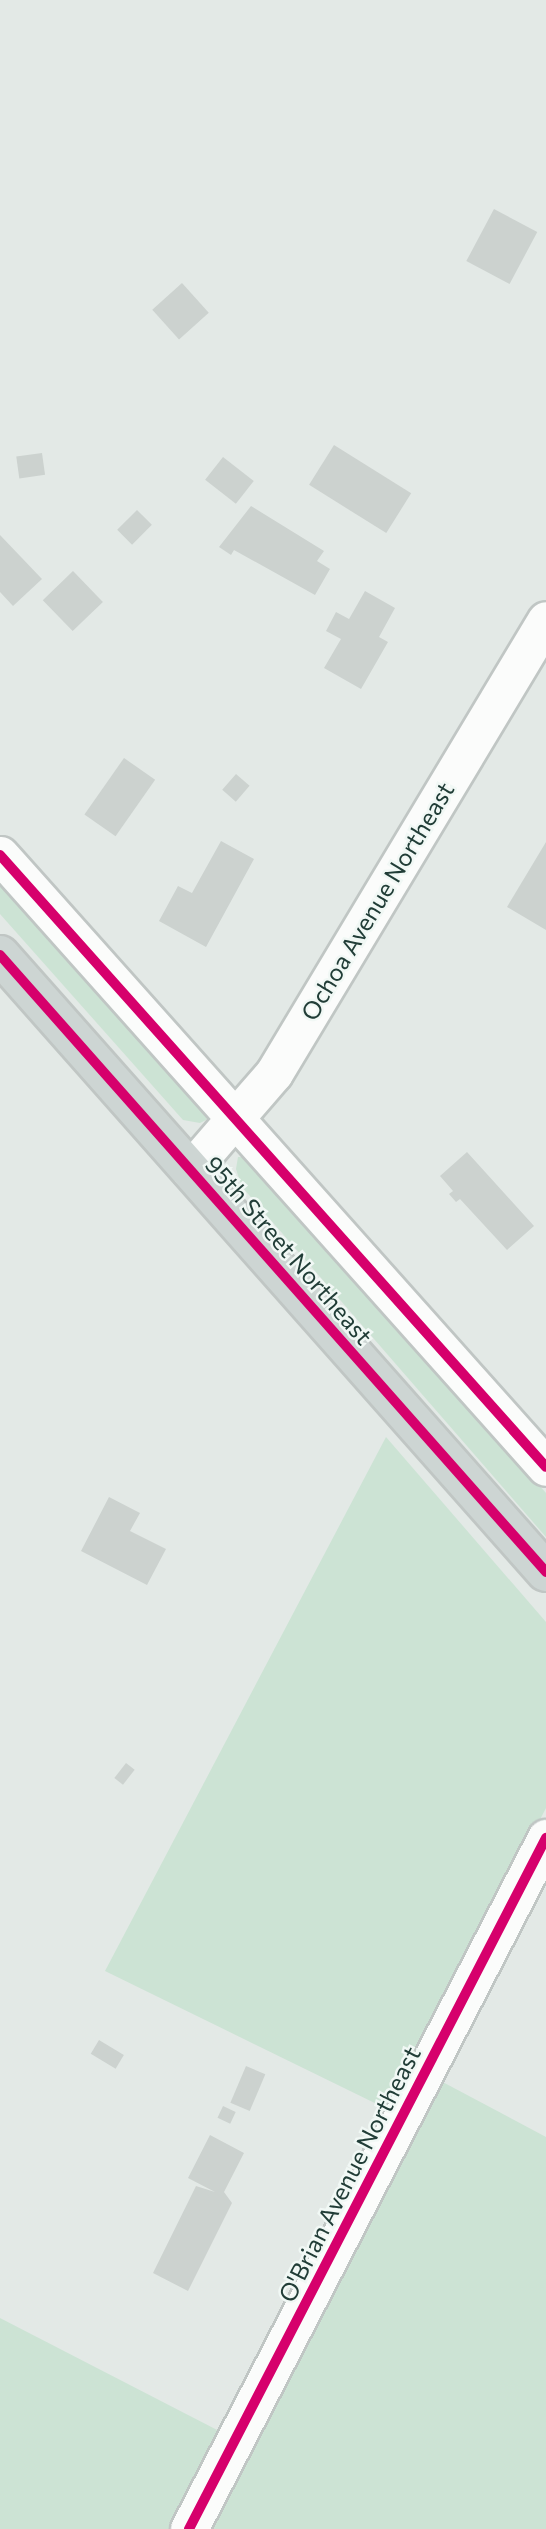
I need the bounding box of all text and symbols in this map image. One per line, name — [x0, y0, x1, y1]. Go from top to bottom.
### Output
street label: Ochoa Avenue Northeast — [294, 777, 460, 1025]
street label: 95th Street Northeast — [199, 1150, 379, 1350]
street label: O'Brian Avenue Northeast — [272, 2042, 426, 2306]

